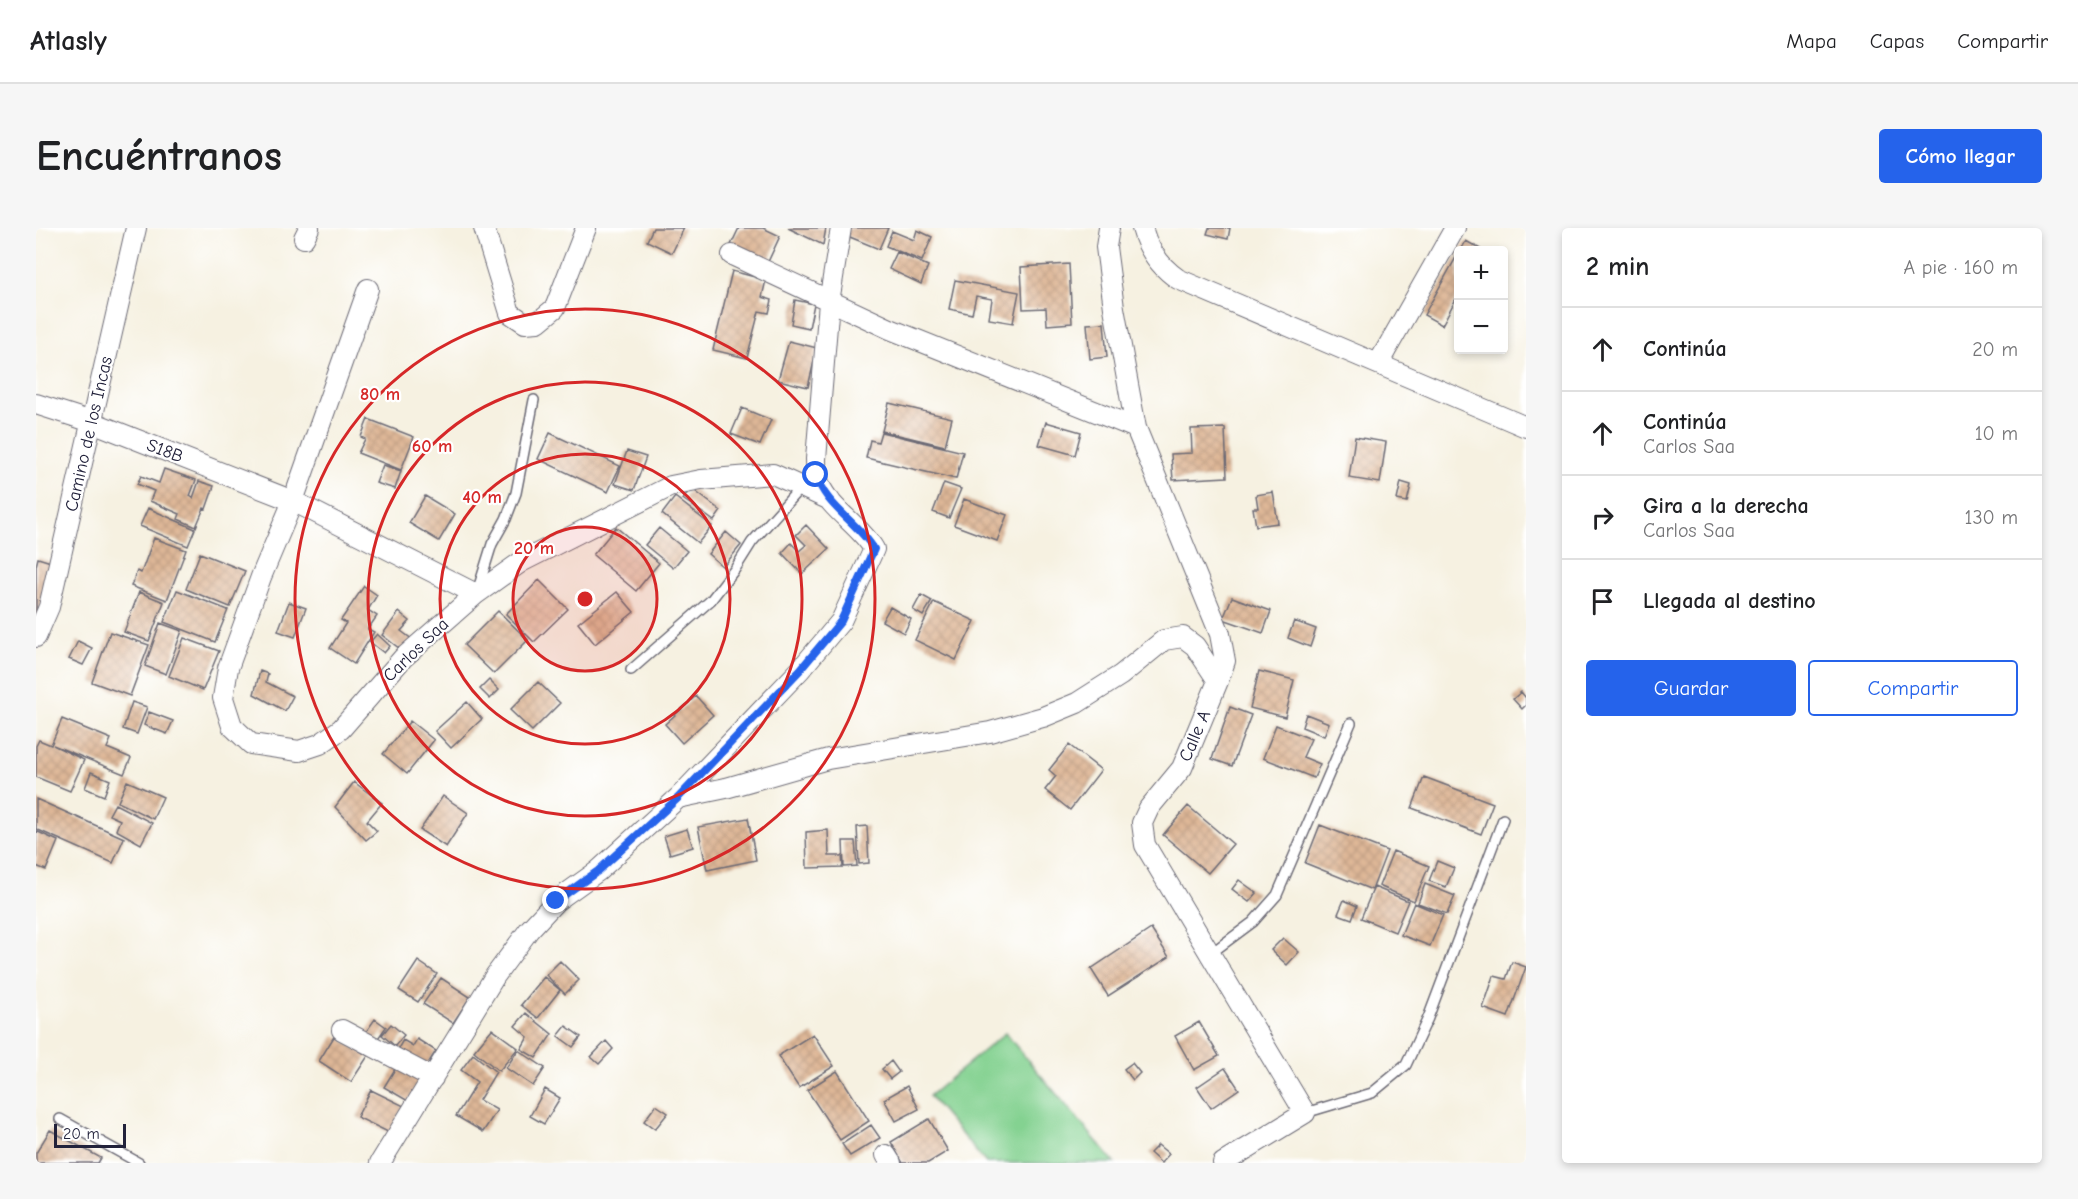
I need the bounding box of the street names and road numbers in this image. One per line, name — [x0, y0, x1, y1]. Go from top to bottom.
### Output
street label: Camino de los Incas — [61, 354, 117, 514]
street label: S18B — [144, 434, 186, 468]
street label: Carlos Saa — [379, 614, 453, 686]
street label: Calle A — [1175, 707, 1215, 765]

